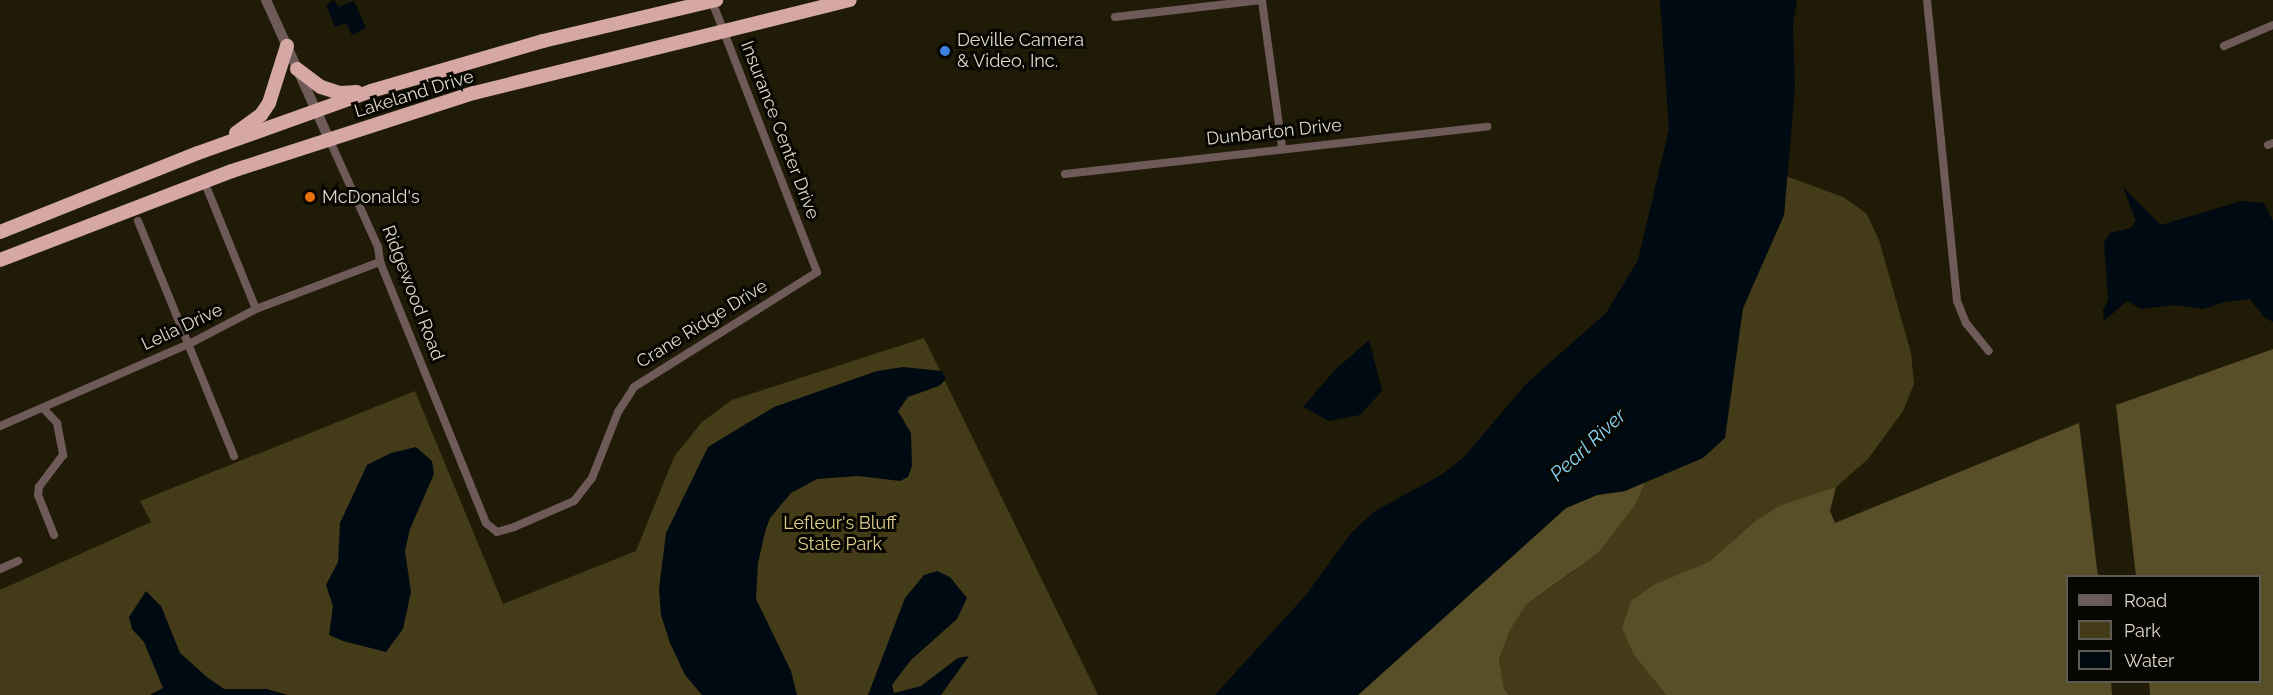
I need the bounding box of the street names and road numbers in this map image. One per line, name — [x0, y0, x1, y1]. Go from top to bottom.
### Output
street label: Insurance Center Drive — [736, 38, 824, 222]
street label: Lakeland Drive — [352, 66, 476, 122]
street label: Dunbarton Drive — [1205, 114, 1343, 150]
street label: Ridgewood Road — [377, 222, 449, 364]
street label: Crane Ridge Drive — [633, 275, 771, 373]
street label: Lelia Drive — [138, 299, 226, 355]

